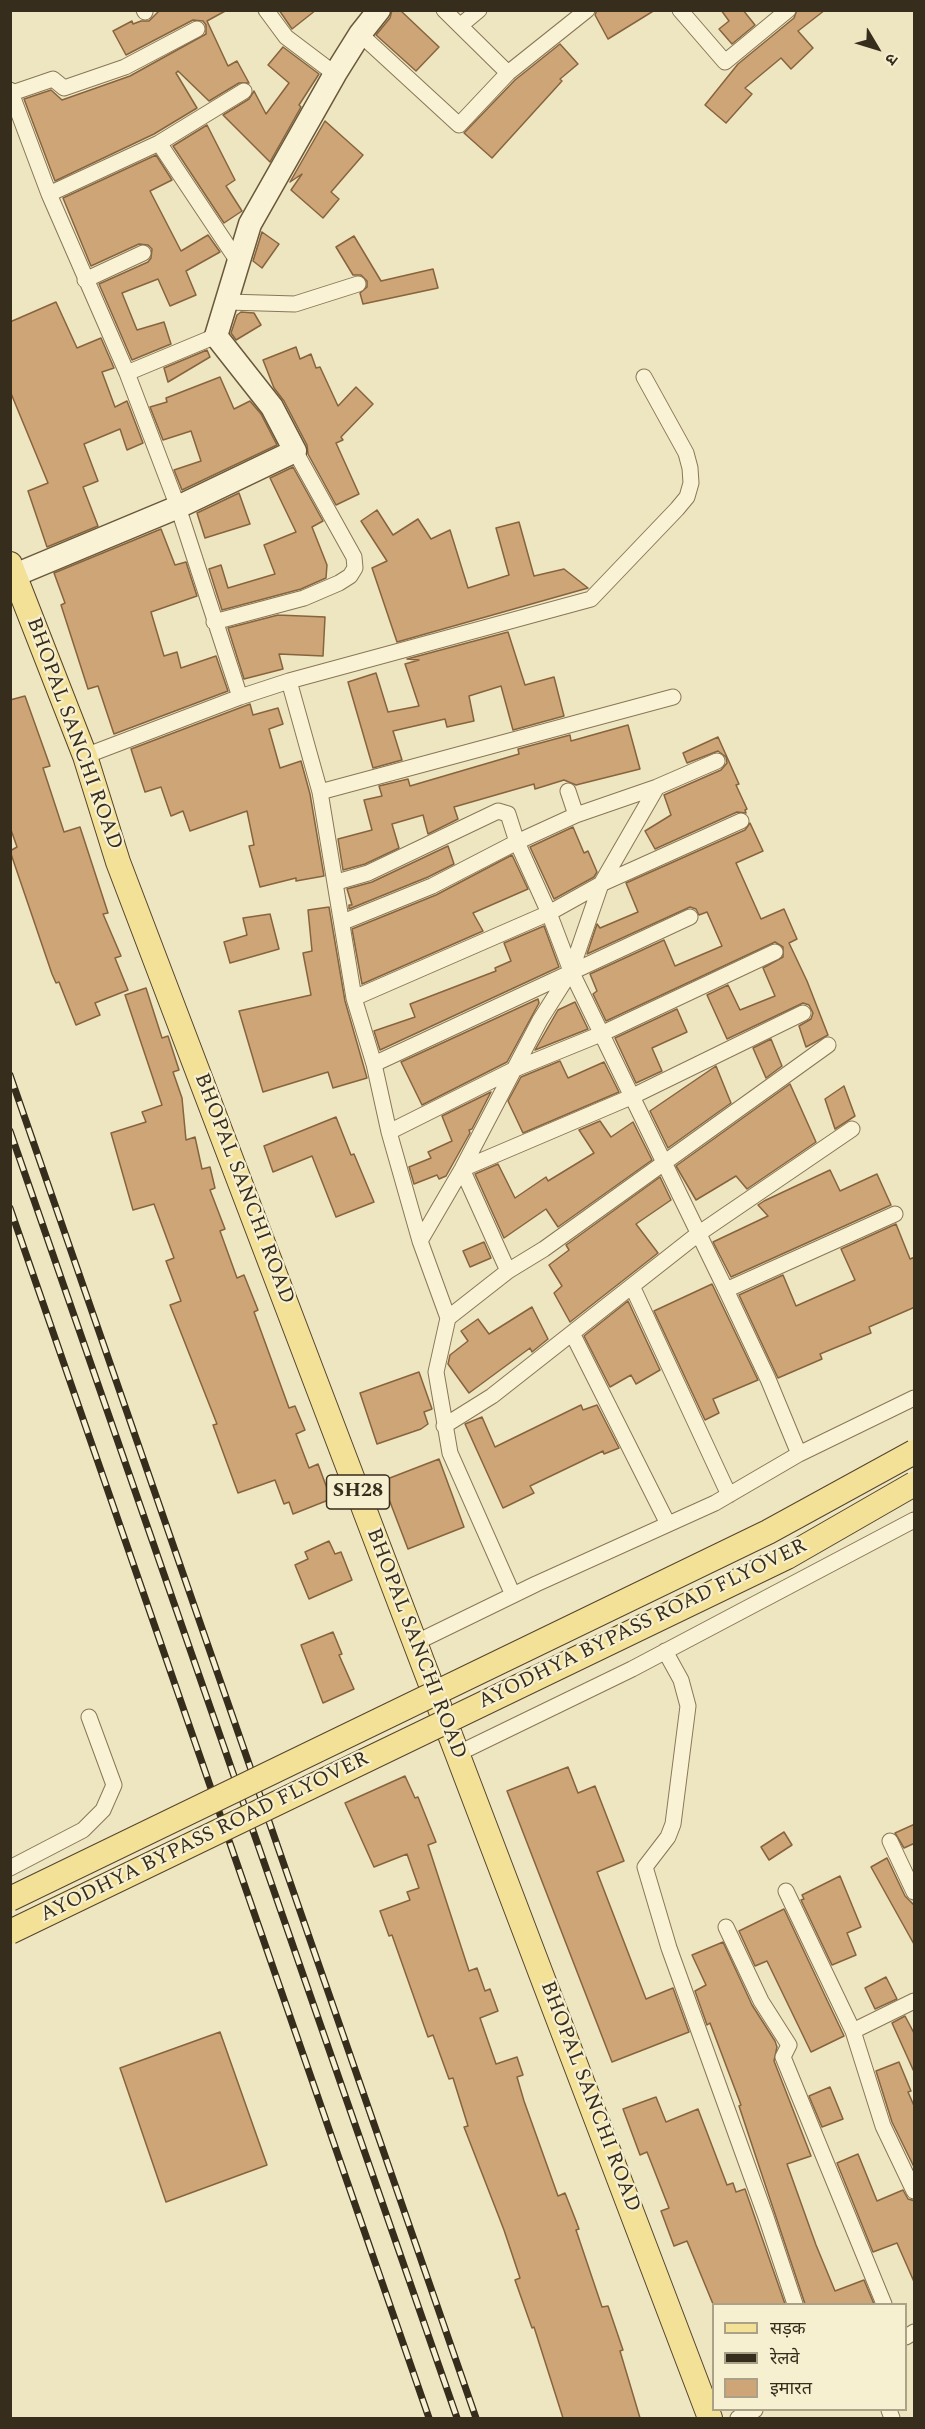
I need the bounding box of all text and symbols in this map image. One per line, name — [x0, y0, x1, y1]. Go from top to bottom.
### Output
north arrow — [847, 18, 907, 78]
text: उ — [879, 48, 904, 70]
street label: BHOPAL SANCHI ROAD — [19, 615, 127, 853]
street label: BHOPAL SANCHI ROAD — [187, 1070, 299, 1308]
road number: SH28 — [326, 1475, 389, 1509]
street label: BHOPAL SANCHI ROAD — [359, 1525, 471, 1763]
street label: AYODHYA BYPASS ROAD FLYOVER — [475, 1534, 811, 1716]
street label: AYODHYA BYPASS ROAD FLYOVER — [37, 1747, 373, 1929]
street label: BHOPAL SANCHI ROAD — [533, 1978, 645, 2216]
legend — [712, 2303, 907, 2411]
text: सड़क — [770, 2315, 806, 2342]
text: रेलवे — [770, 2345, 800, 2372]
text: इमारत — [770, 2375, 812, 2402]

